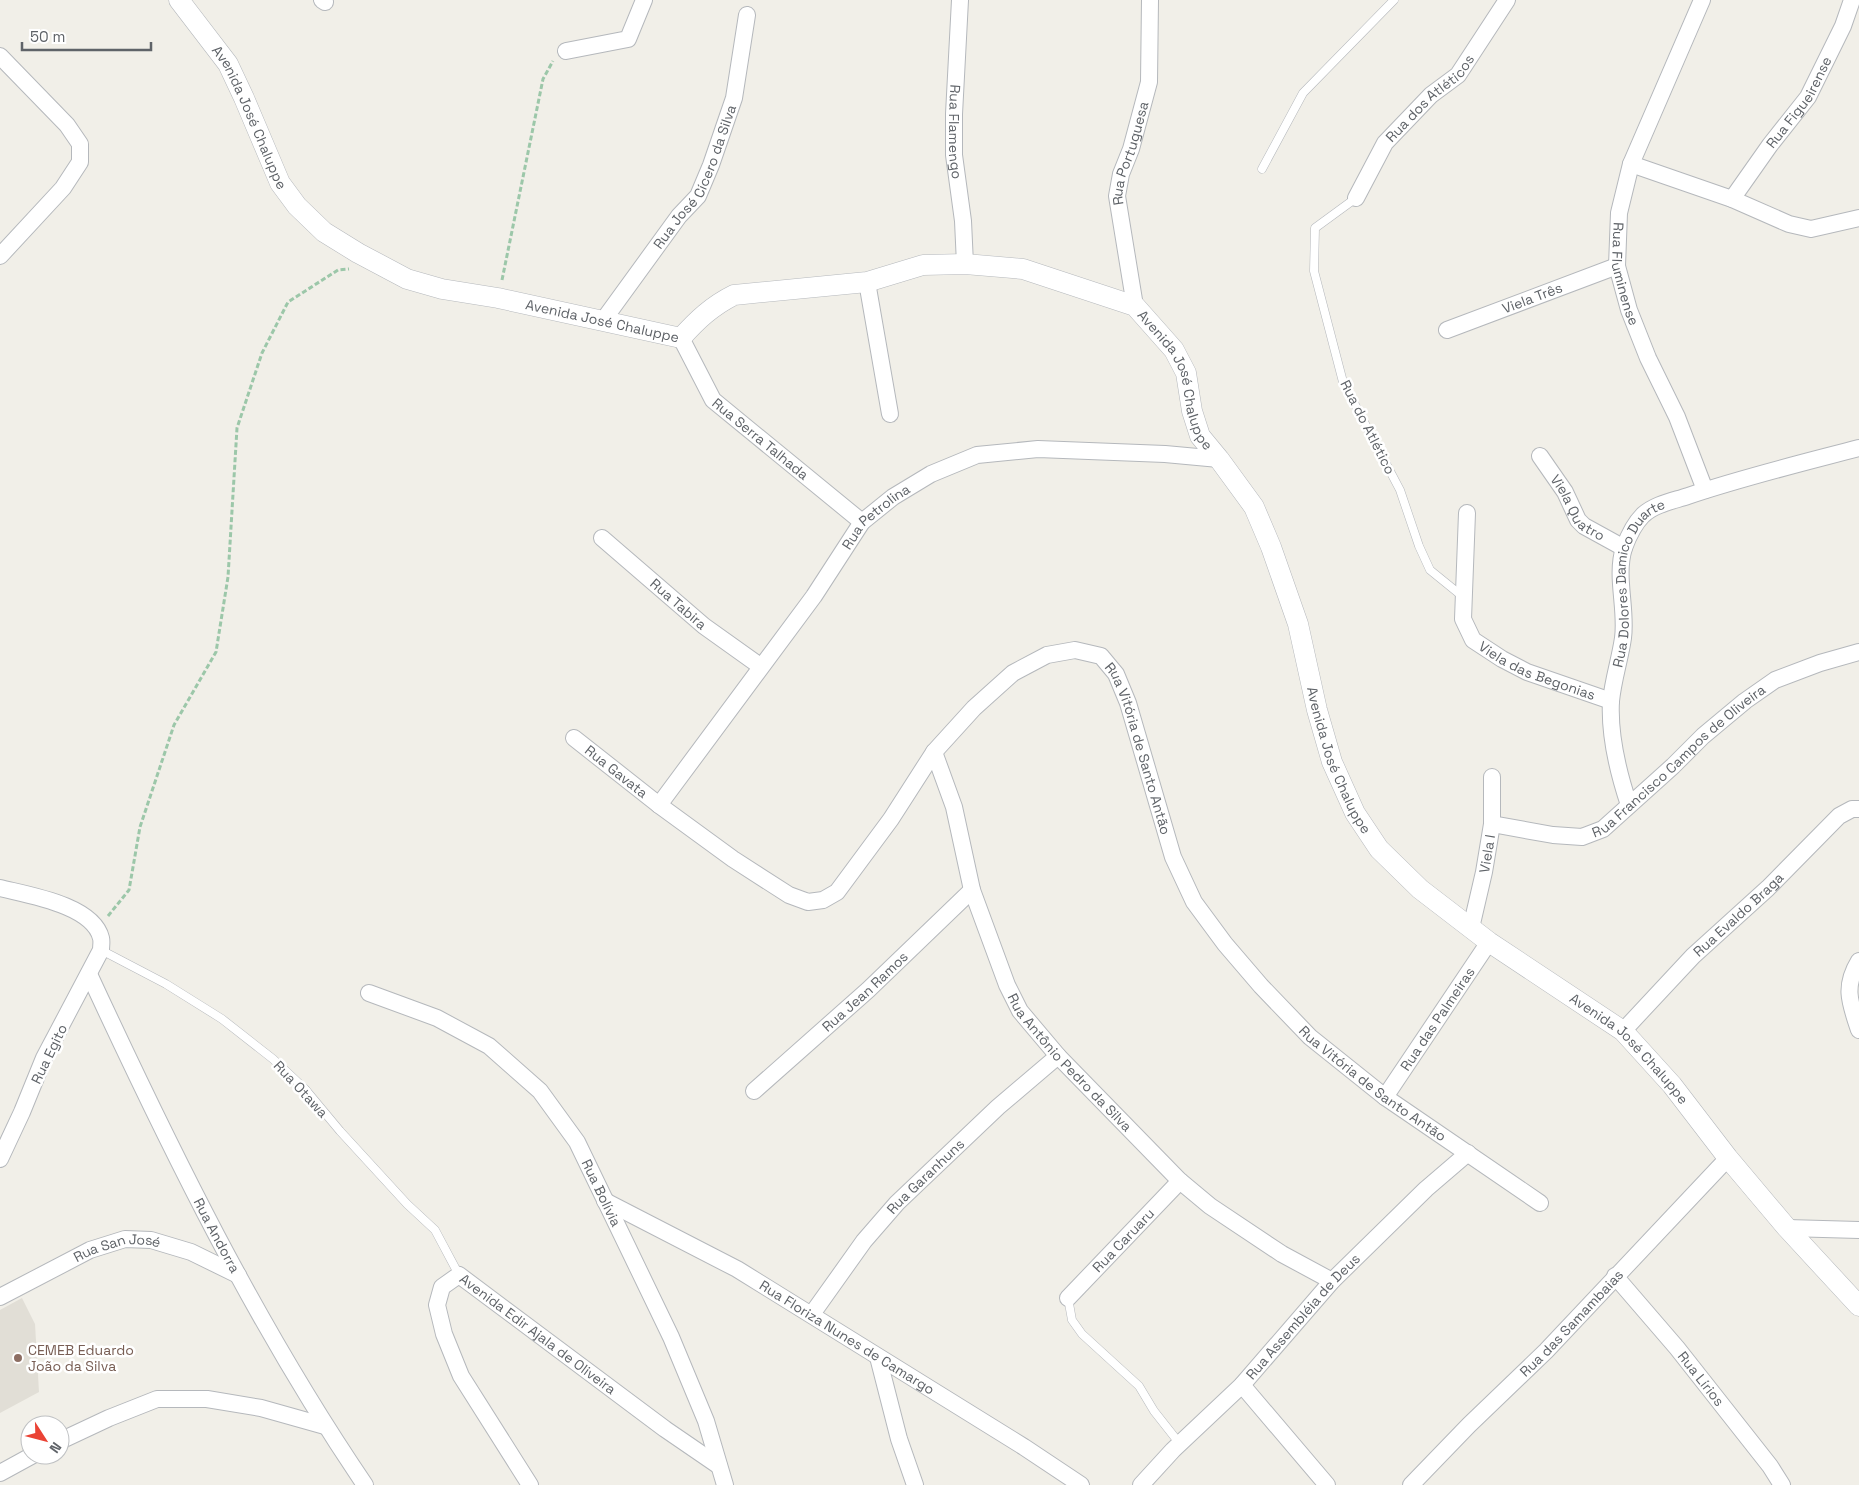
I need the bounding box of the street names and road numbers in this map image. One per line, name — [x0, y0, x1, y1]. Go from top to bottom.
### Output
street label: Avenida José Chaluppe — [208, 42, 291, 193]
street label: Rua dos Atléticos — [1382, 51, 1478, 146]
street label: Rua Figueirense — [1762, 53, 1836, 152]
street label: Rua Flamengo — [945, 84, 966, 180]
street label: Rua Portuguesa — [1108, 99, 1152, 207]
street label: Rua José Cícero da Silva — [649, 102, 740, 252]
street label: Rua Fluminense — [1607, 222, 1643, 328]
street label: Viela Três — [1499, 278, 1565, 317]
street label: Avenida José Chaluppe — [524, 295, 681, 346]
street label: Avenida José Chaluppe — [1134, 306, 1217, 454]
street label: Rua do Atlético — [1336, 377, 1400, 477]
street label: Rua Serra Talhada — [708, 394, 812, 484]
street label: Viela Quatro — [1547, 471, 1608, 545]
street label: Rua Petrolina — [838, 480, 913, 553]
street label: Rua Dolores Damico Duarte — [1608, 495, 1667, 669]
street label: Rua Tabira — [646, 574, 711, 633]
street label: Viela das Begonias — [1475, 637, 1598, 704]
street label: Rua Vitória de Santo Antão — [1101, 659, 1175, 837]
street label: Rua Francisco Campos de Oliveira — [1589, 681, 1769, 841]
street label: Avenida José Chaluppe — [1303, 685, 1375, 837]
street label: Rua Gavata — [581, 741, 652, 802]
street label: Viela I — [1475, 833, 1499, 874]
street label: Rua Evaldo Braga — [1689, 869, 1787, 961]
street label: Rua Jean Ramos — [818, 947, 912, 1036]
street label: Rua das Palmeiras — [1396, 964, 1479, 1074]
street label: Avenida José Chaluppe — [1566, 989, 1692, 1108]
street label: Rua Antônio Pedro da Silva — [1004, 990, 1136, 1135]
street label: Rua Egito — [27, 1021, 71, 1087]
street label: Rua Vitória de Santo Antão — [1295, 1022, 1450, 1145]
street label: Rua Otawa — [270, 1057, 332, 1121]
street label: Rua Garanhuns — [883, 1135, 968, 1218]
street label: Rua Bolívia — [578, 1156, 625, 1230]
street label: Rua Andorra — [190, 1195, 244, 1276]
street label: Rua Caruaru — [1088, 1204, 1158, 1276]
street label: Rua San José — [70, 1230, 163, 1266]
street label: Rua Assembléia de Deus — [1242, 1249, 1364, 1383]
street label: Rua das Samambaias — [1516, 1266, 1627, 1380]
street label: Avenida Edir Ajala de Oliveira — [456, 1270, 620, 1398]
street label: Rua Floriza Nunes de Camargo — [756, 1276, 938, 1398]
street label: Rua Lírios — [1674, 1348, 1728, 1410]

